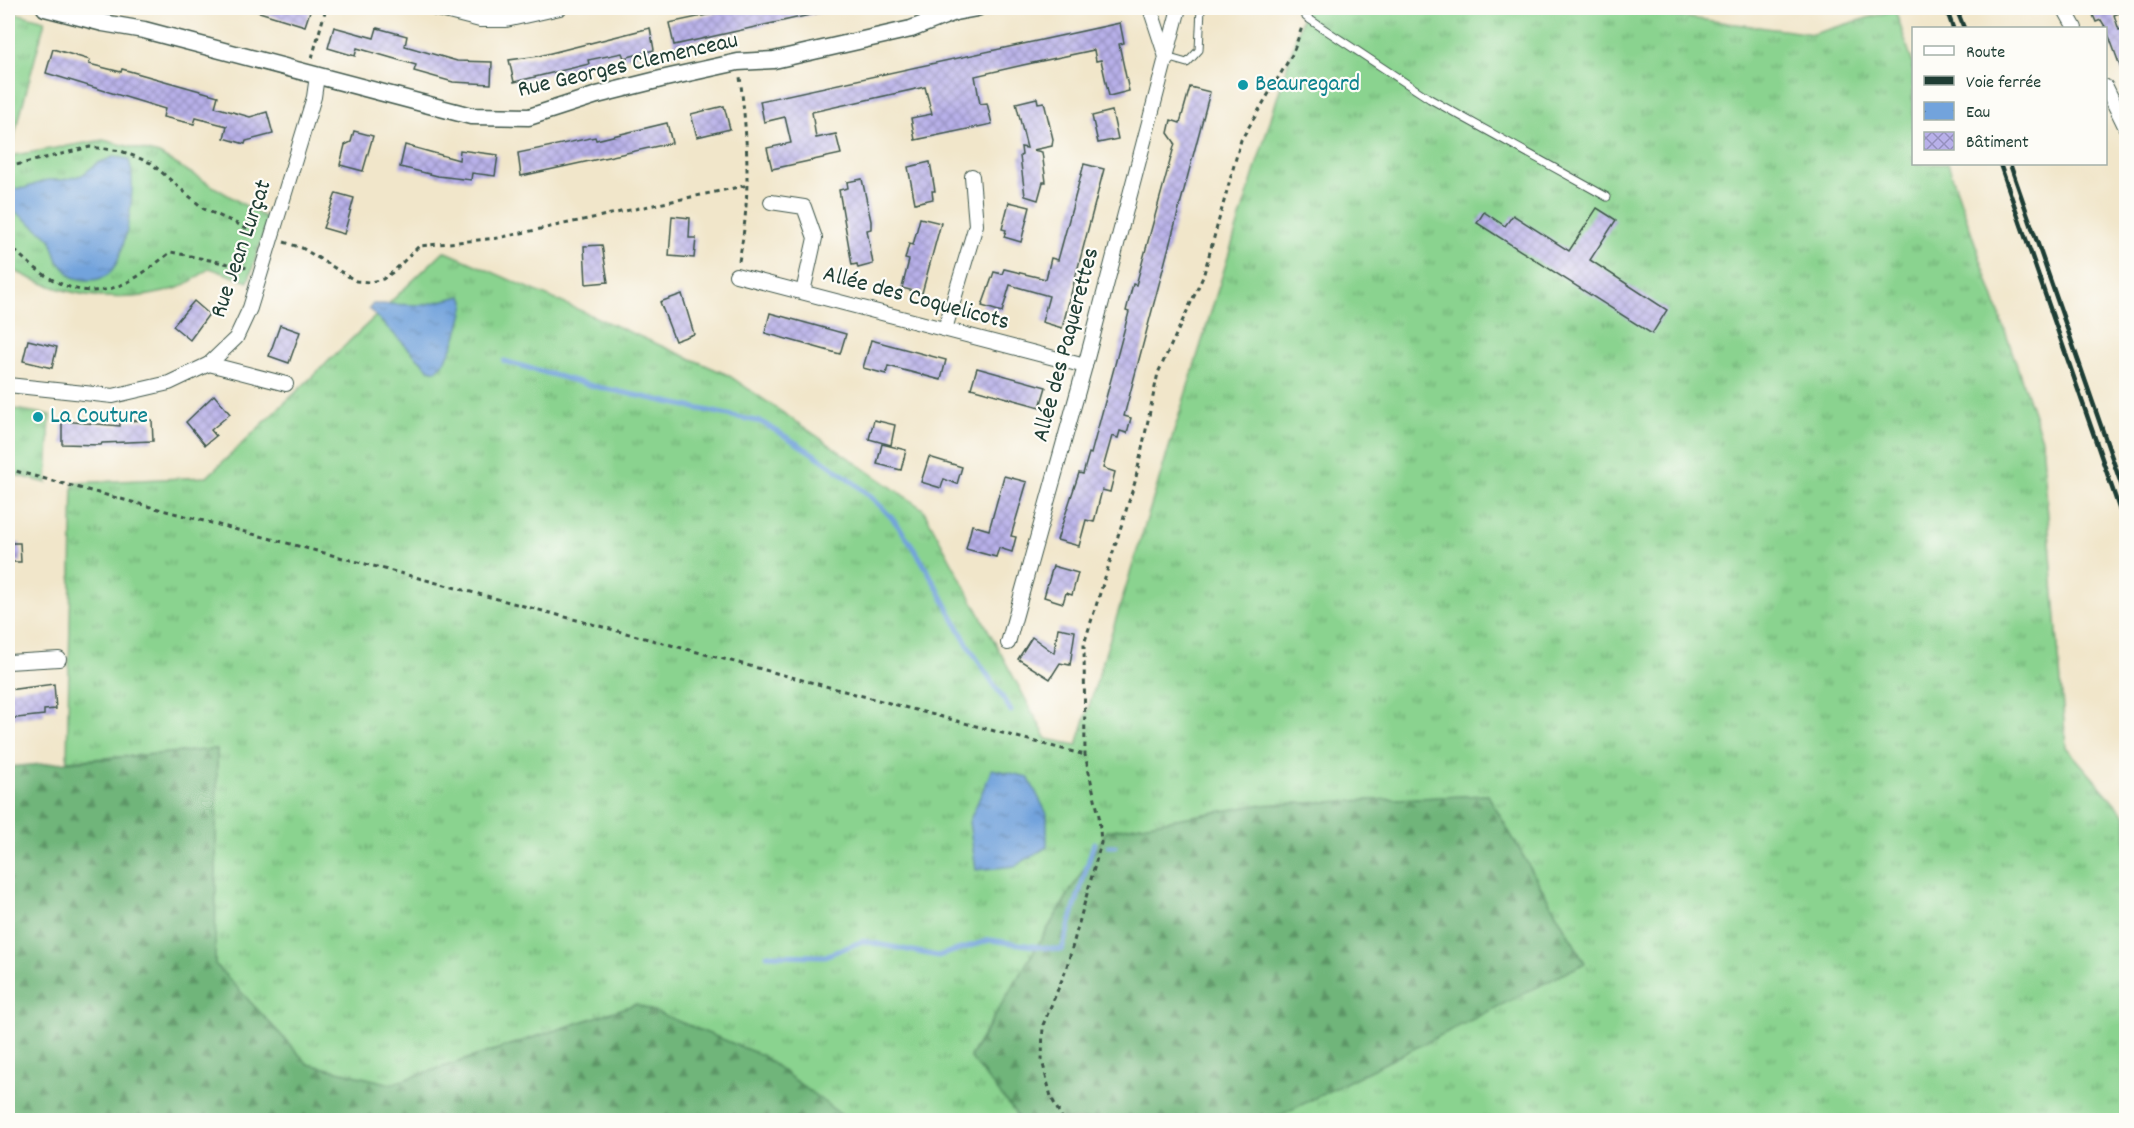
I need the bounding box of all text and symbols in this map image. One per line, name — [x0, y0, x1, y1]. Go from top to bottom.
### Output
street label: Rue Georges Clemenceau — [515, 24, 741, 108]
legend — [1912, 27, 2107, 165]
text: Route — [1966, 41, 2005, 66]
place label: Beauregard — [1255, 68, 1360, 102]
text: Voie ferrée — [1966, 71, 2041, 96]
marker: Beauregard — [1236, 78, 1250, 92]
text: Eau — [1966, 101, 1990, 126]
text: Bâtiment — [1966, 131, 2029, 156]
street label: Rue Jean Lurçat — [202, 175, 282, 323]
street label: Allée des Paquerettes — [1025, 244, 1109, 446]
street label: Allée des Coquelicots — [819, 258, 1013, 340]
place label: La Couture — [50, 400, 148, 434]
marker: La Couture — [31, 410, 45, 424]

